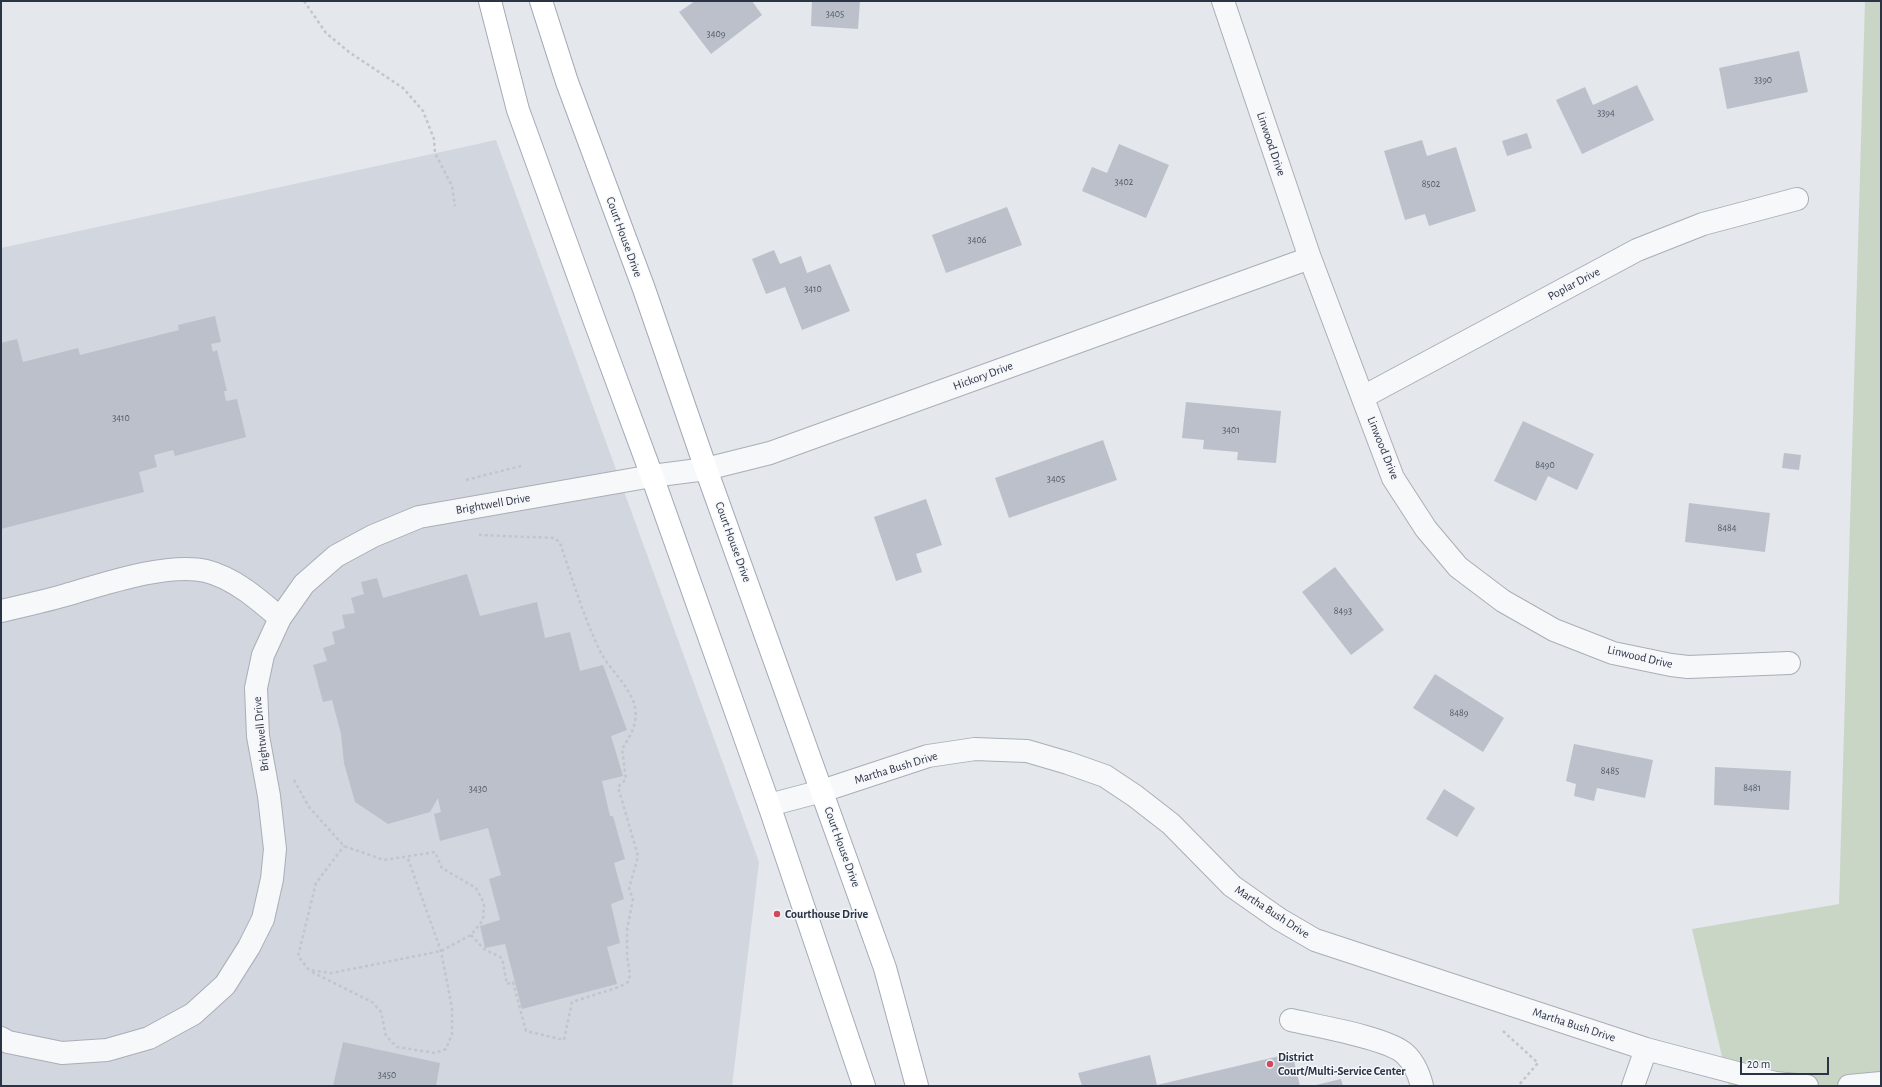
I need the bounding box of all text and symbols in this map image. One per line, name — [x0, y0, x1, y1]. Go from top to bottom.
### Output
house number: 3405 — [826, 8, 844, 20]
house number: 3409 — [707, 28, 725, 40]
house number: 3390 — [1754, 74, 1772, 86]
house number: 3394 — [1597, 107, 1615, 119]
street label: Linwood Drive — [1253, 110, 1289, 178]
house number: 3402 — [1115, 176, 1133, 188]
house number: 8502 — [1422, 178, 1440, 190]
street label: Court House Drive — [603, 195, 645, 279]
house number: 3406 — [968, 234, 986, 246]
street label: Poplar Drive — [1545, 264, 1603, 304]
house number: 3410 — [804, 283, 822, 295]
street label: Hickory Drive — [951, 358, 1015, 394]
house number: 3410 — [112, 412, 130, 424]
street label: Linwood Drive — [1364, 414, 1402, 482]
house number: 3401 — [1222, 424, 1240, 436]
house number: 8490 — [1535, 459, 1555, 471]
house number: 3405 — [1047, 473, 1065, 485]
street label: Brightwell Drive — [455, 490, 531, 518]
street label: Court House Drive — [712, 500, 754, 584]
house number: 8484 — [1717, 522, 1737, 534]
house number: 8493 — [1334, 605, 1352, 617]
street label: Linwood Drive — [1606, 642, 1674, 672]
street label: Brightwell Drive — [250, 696, 272, 772]
house number: 8489 — [1450, 707, 1468, 719]
street label: Martha Bush Drive — [853, 748, 939, 788]
house number: 8485 — [1601, 765, 1619, 777]
house number: 8481 — [1743, 782, 1761, 794]
house number: 3430 — [469, 783, 487, 795]
street label: Court House Drive — [821, 805, 863, 889]
street label: Martha Bush Drive — [1232, 882, 1312, 942]
place label: Courthouse Drive — [785, 907, 868, 921]
marker: Courthouse Drive — [772, 909, 782, 919]
street label: Martha Bush Drive — [1531, 1005, 1617, 1045]
scale bar — [1742, 1049, 1831, 1075]
place label: District Court/Multi-Service Center — [1278, 1050, 1406, 1078]
text: 20 m — [1747, 1058, 1770, 1070]
marker: District Court/Multi-Service Center — [1265, 1059, 1275, 1069]
house number: 3450 — [378, 1069, 396, 1081]

